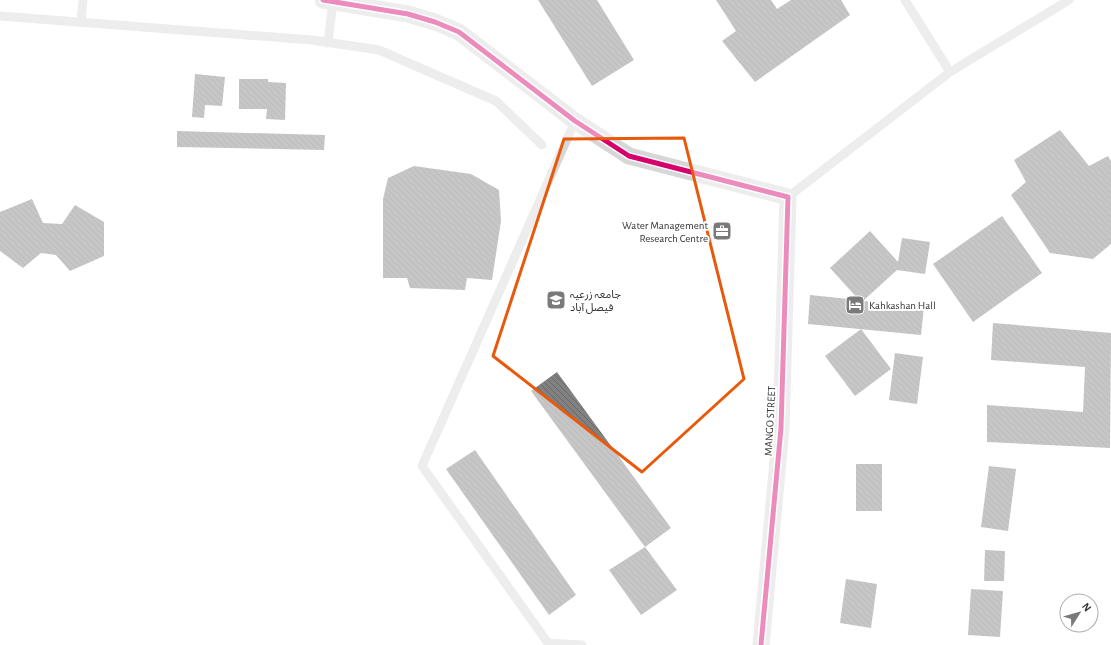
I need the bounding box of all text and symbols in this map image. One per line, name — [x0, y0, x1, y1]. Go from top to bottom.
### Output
place label: Water Management Research Centre — [622, 220, 708, 244]
office icon: Water Management Research Centre — [711, 220, 733, 242]
school or university icon: جامعہ زرعیہ فیصل آباد — [545, 289, 567, 311]
place label: جامعہ زرعیہ فیصل آباد — [570, 289, 621, 314]
hotel icon: Kahkashan Hall — [844, 294, 866, 316]
place label: Kahkashan Hall — [869, 300, 936, 311]
street label: MANGO STREET — [763, 385, 777, 456]
north arrow — [1059, 593, 1099, 633]
text: N — [1080, 601, 1093, 614]

